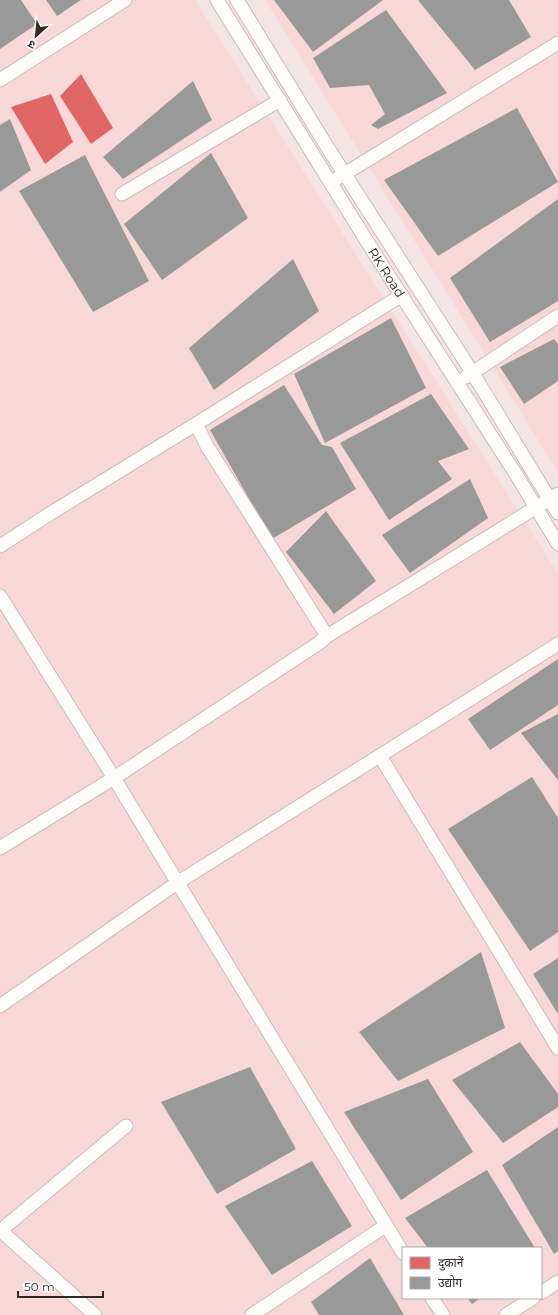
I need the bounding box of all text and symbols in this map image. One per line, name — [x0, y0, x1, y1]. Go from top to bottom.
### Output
north arrow — [16, 16, 56, 56]
text: उ — [25, 37, 38, 53]
street label: RK Road — [365, 245, 409, 300]
legend — [402, 1247, 542, 1299]
text: दुकानें — [438, 1255, 464, 1271]
scale bar — [18, 1273, 103, 1299]
text: उद्योग — [438, 1275, 462, 1290]
text: 50 m — [24, 1279, 55, 1294]

